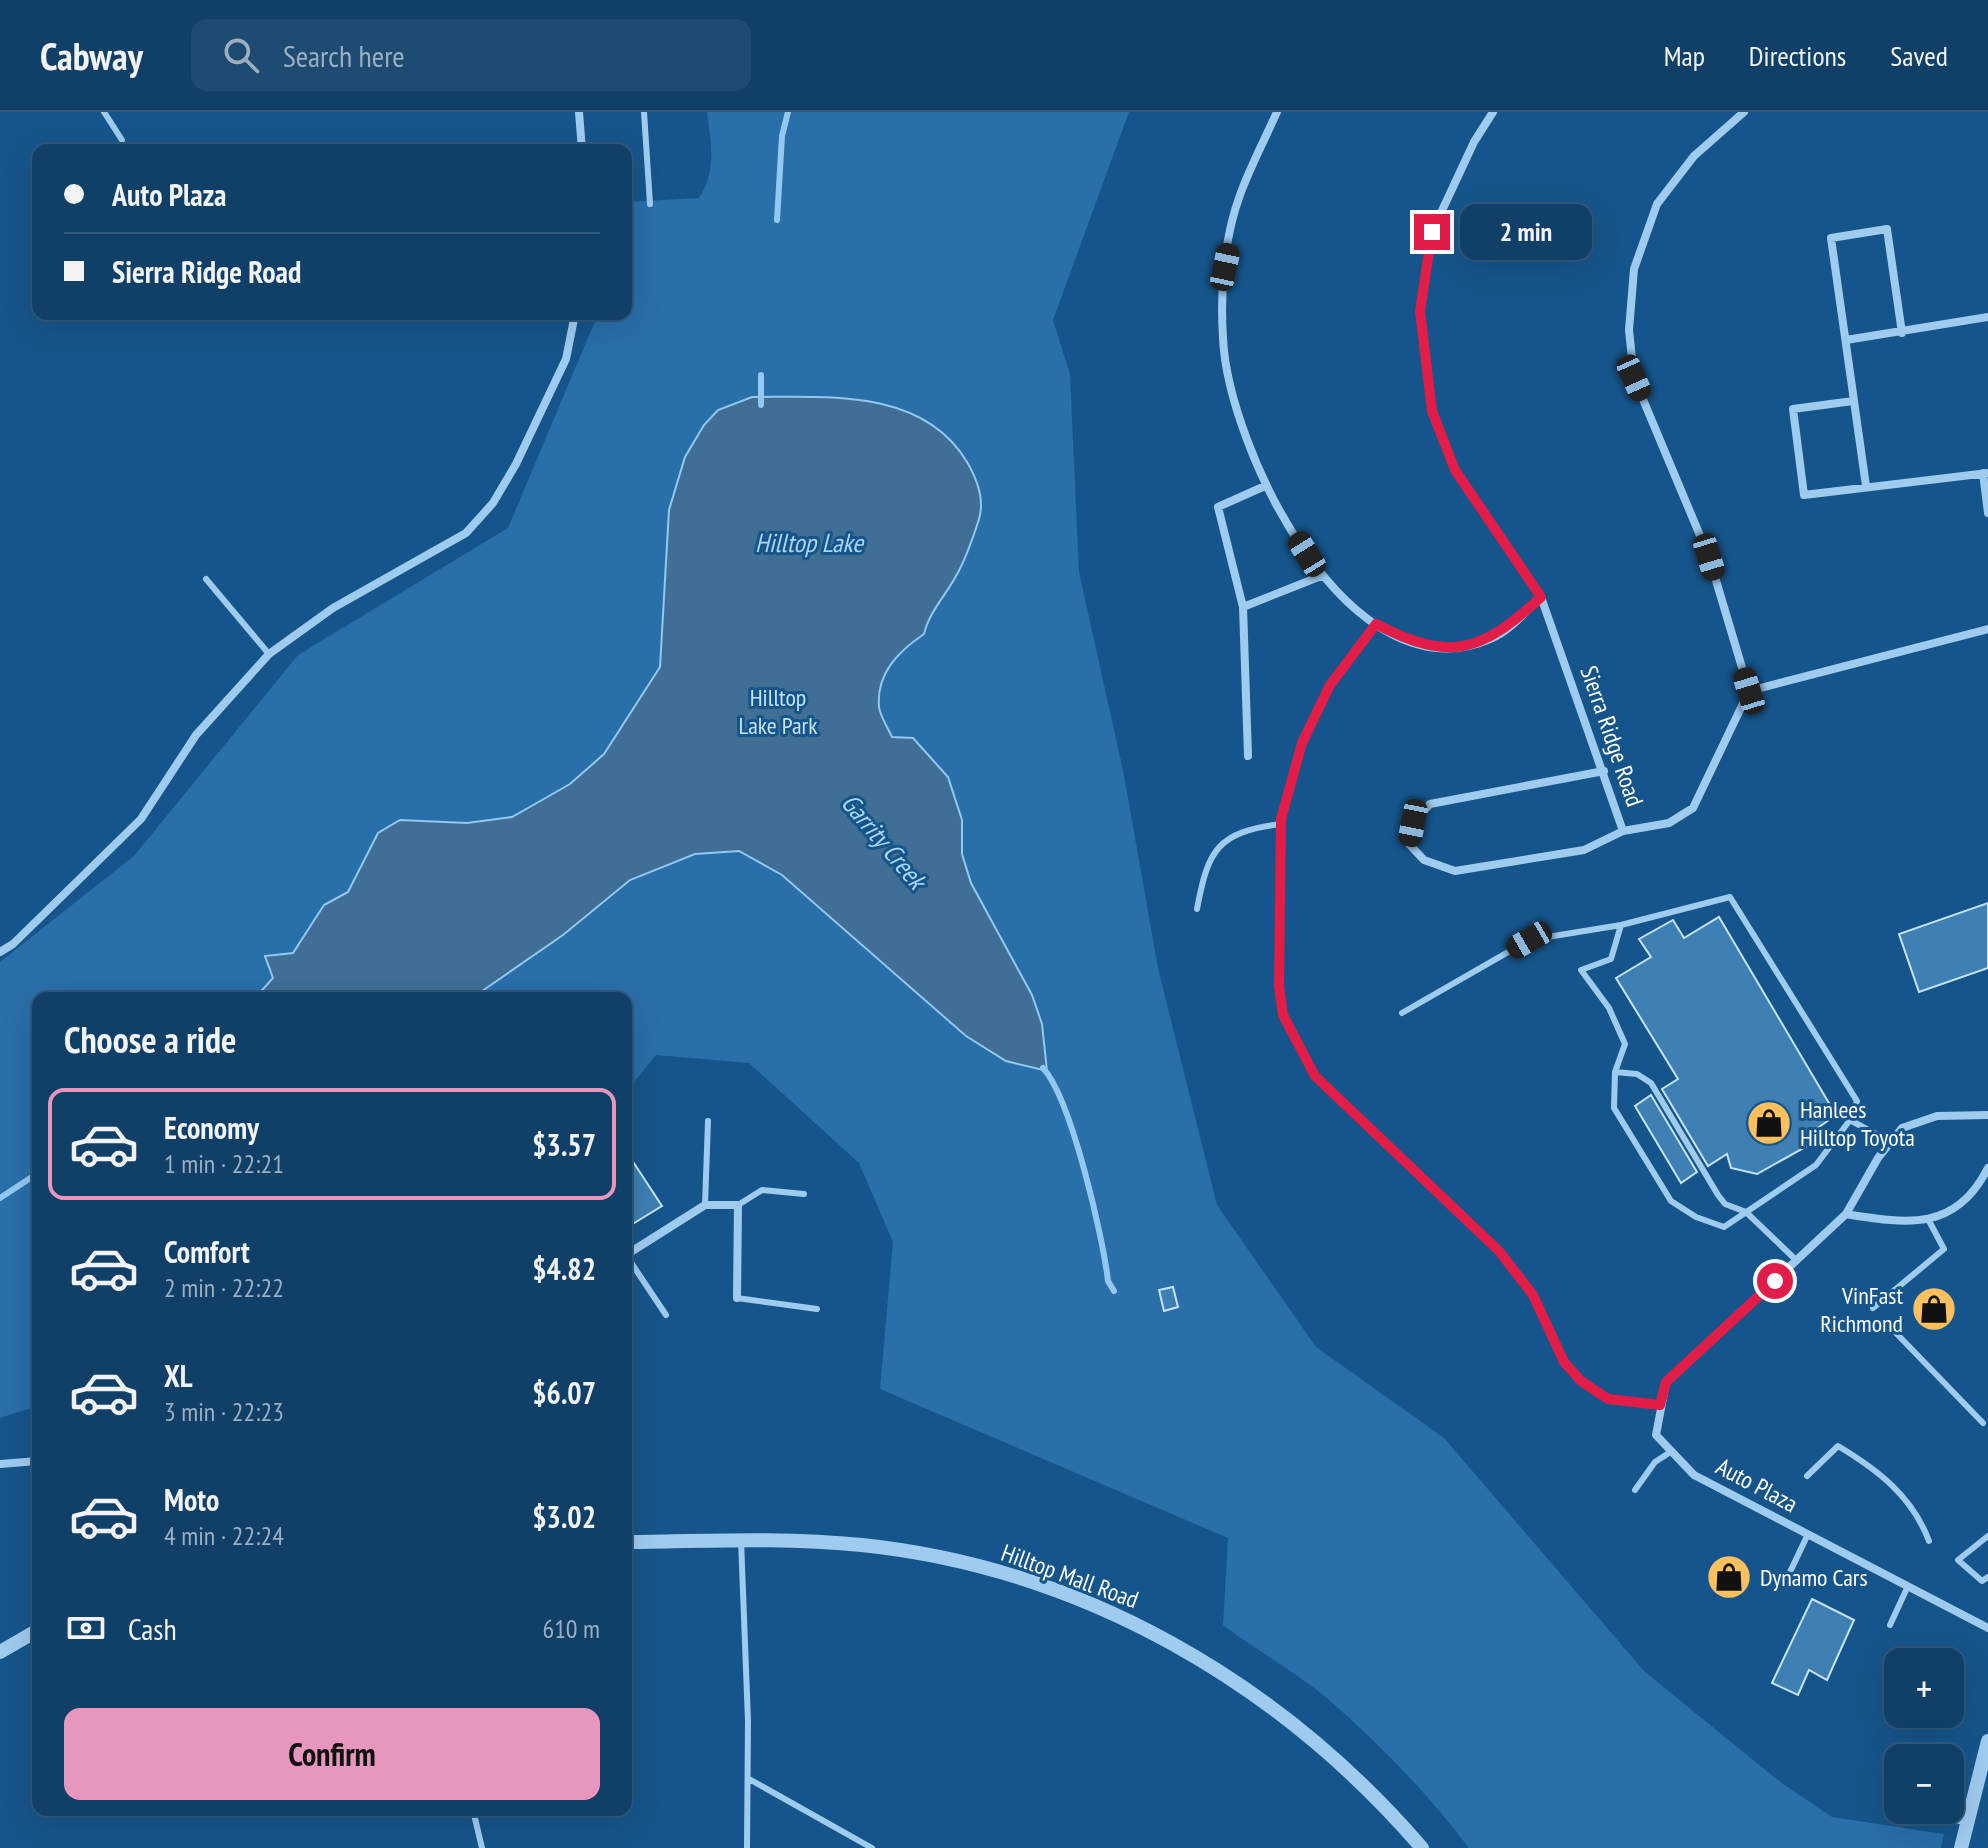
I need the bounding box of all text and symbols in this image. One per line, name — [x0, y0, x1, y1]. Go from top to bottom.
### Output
search box — [191, 19, 751, 91]
text: Cabway — [40, 31, 143, 80]
icon: search — [219, 33, 263, 77]
text: Search here — [283, 36, 405, 75]
text: Map — [1664, 37, 1705, 74]
text: Directions — [1749, 37, 1846, 74]
text: Saved — [1890, 37, 1948, 74]
text: Auto Plaza — [112, 175, 226, 214]
callout: 2 min — [1460, 204, 1592, 260]
route end — [1414, 214, 1450, 250]
text: 2 min — [1500, 215, 1552, 248]
car — [1208, 241, 1242, 293]
text: Sierra Ridge Road — [112, 252, 301, 291]
car — [1613, 351, 1655, 405]
water label: Hilltop Lake — [755, 526, 865, 559]
car — [1284, 527, 1330, 581]
car — [1691, 531, 1727, 583]
street label: Sierra Ridge Road — [1573, 662, 1651, 810]
car — [1731, 665, 1767, 717]
park label: Hilltop Lake Park — [739, 682, 818, 741]
water label: Garrity Creek — [835, 786, 935, 898]
car — [1397, 797, 1429, 849]
car — [1502, 918, 1556, 962]
text: Choose a ride — [64, 1016, 236, 1063]
place label: Hanlees Hilltop Toyota — [1800, 1094, 1915, 1153]
shop icon: Hanlees Hilltop Toyota — [1745, 1099, 1793, 1147]
icon: car — [68, 1108, 140, 1180]
text: Economy — [164, 1108, 259, 1147]
text: $3.57 — [532, 1125, 596, 1164]
text: 1 min · 22:21 — [164, 1147, 284, 1180]
icon: car — [68, 1232, 140, 1304]
text: Comfort — [164, 1232, 250, 1271]
text: $4.82 — [532, 1249, 596, 1288]
route start — [1757, 1263, 1793, 1299]
text: 2 min · 22:22 — [164, 1271, 284, 1304]
place label: VinFast Richmond — [1820, 1280, 1903, 1339]
shop icon: VinFast Richmond — [1910, 1285, 1958, 1333]
icon: car — [68, 1356, 140, 1428]
text: XL — [164, 1356, 193, 1395]
text: $6.07 — [532, 1373, 596, 1412]
text: 3 min · 22:23 — [164, 1395, 284, 1428]
street label: Auto Plaza — [1711, 1451, 1803, 1519]
icon: car — [68, 1480, 140, 1552]
text: Moto — [164, 1480, 219, 1519]
text: $3.02 — [532, 1497, 596, 1536]
text: 4 min · 22:24 — [164, 1519, 284, 1552]
street label: Hilltop Mall Road — [997, 1537, 1143, 1615]
shop icon: Dynamo Cars — [1705, 1553, 1753, 1601]
place label: Dynamo Cars — [1760, 1562, 1868, 1593]
icon: cash — [64, 1606, 108, 1650]
text: Cash — [128, 1609, 177, 1648]
text: 610 m — [542, 1612, 600, 1645]
map controls — [1884, 1648, 1964, 1824]
button: + — [1884, 1648, 1964, 1728]
button: Confirm — [64, 1708, 600, 1800]
button: − — [1884, 1744, 1964, 1824]

